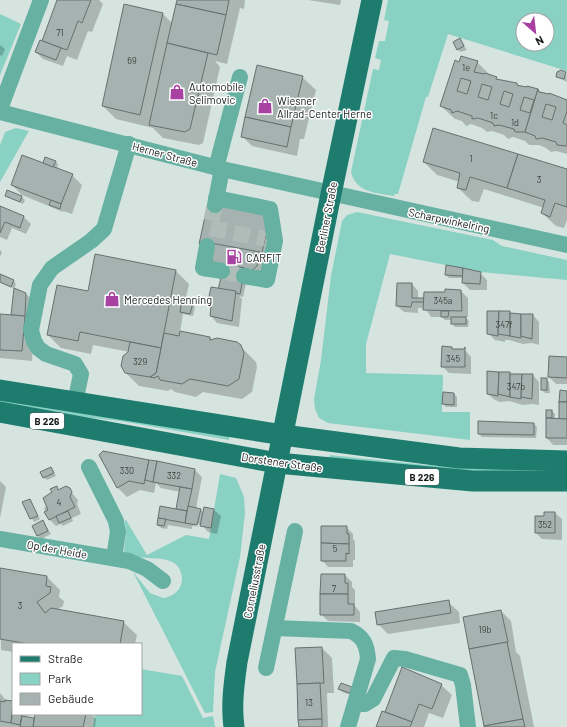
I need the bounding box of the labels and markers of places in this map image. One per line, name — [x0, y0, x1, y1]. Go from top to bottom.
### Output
place label: Automobile Selimovic — [189, 80, 244, 106]
shop icon: Automobile Selimovic — [168, 83, 186, 101]
place label: Wiesner Allrad-Center Herne — [277, 94, 372, 120]
shop icon: Wiesner Allrad-Center Herne — [256, 97, 274, 115]
fuel station icon: CARFIT — [225, 248, 243, 266]
place label: CARFIT — [246, 251, 281, 264]
shop icon: Mercedes Henning — [103, 290, 121, 308]
place label: Mercedes Henning — [124, 293, 212, 306]

